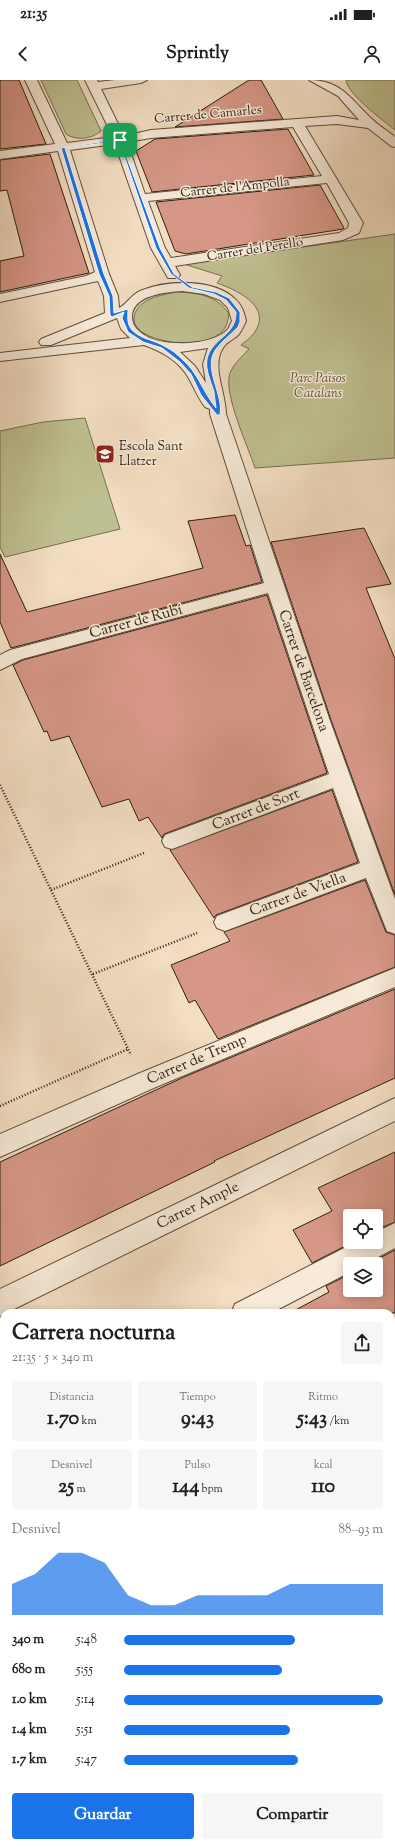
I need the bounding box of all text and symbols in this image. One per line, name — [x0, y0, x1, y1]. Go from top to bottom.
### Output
text: 21:35 — [20, 4, 47, 25]
text: Sprintly — [166, 41, 229, 67]
icon: back — [12, 43, 34, 65]
icon: person — [361, 43, 383, 65]
street label: Carrer de Camarles — [153, 101, 263, 129]
pin — [103, 123, 137, 157]
icon: arrive — [109, 129, 131, 151]
street label: Carrer de l'Ampolla — [179, 173, 291, 203]
street label: Carrer del Perelló — [206, 234, 304, 266]
park label: Parc Països Catalans — [290, 370, 346, 403]
place label: Escola Sant Llatzer — [119, 438, 184, 471]
school or university icon: Escola Sant Llatzer — [94, 443, 116, 465]
street label: Carrer de Rubí — [87, 600, 185, 644]
street label: Carrer de Barcelona — [272, 607, 334, 735]
street label: Carrer de Sort — [209, 784, 303, 836]
street label: Carrer de Viella — [247, 868, 349, 922]
street label: Carrer de Tremp — [144, 1030, 250, 1090]
street label: Carrer Ample — [153, 1177, 243, 1235]
map controls — [343, 1209, 383, 1297]
button: locate — [343, 1209, 383, 1249]
button: layers — [343, 1257, 383, 1297]
text: Carrera nocturna — [12, 1318, 175, 1350]
button: share — [341, 1322, 383, 1364]
text: 21:35 · 5 × 340 m — [12, 1349, 93, 1367]
text: Distancia — [50, 1389, 94, 1405]
text: Tiempo — [179, 1389, 216, 1405]
text: Ritmo — [308, 1389, 338, 1405]
text: 1.70 — [47, 1405, 79, 1434]
text: 9:43 — [181, 1405, 214, 1434]
text: 5:43 — [297, 1405, 327, 1434]
text: km — [79, 1413, 97, 1429]
text: /km — [327, 1413, 349, 1429]
text: Desnivel — [51, 1457, 92, 1473]
text: Pulso — [185, 1457, 210, 1473]
text: kcal — [314, 1457, 333, 1473]
text: 25 — [58, 1473, 74, 1502]
text: 144 — [172, 1473, 199, 1502]
text: 110 — [311, 1473, 335, 1502]
text: m — [74, 1481, 86, 1497]
text: bpm — [199, 1481, 223, 1497]
text: Desnivel — [12, 1521, 61, 1539]
text: 88–93 m — [338, 1521, 383, 1539]
text: 340 m — [12, 1631, 44, 1649]
text: 5:48 — [76, 1631, 97, 1649]
text: 680 m — [12, 1661, 45, 1679]
text: 5:55 — [76, 1661, 93, 1679]
text: 1.0 km — [12, 1691, 47, 1709]
text: 5:14 — [76, 1691, 95, 1709]
text: 1.4 km — [12, 1721, 47, 1739]
text: 5:51 — [76, 1721, 93, 1739]
text: 1.7 km — [12, 1751, 47, 1769]
text: 5:47 — [76, 1751, 97, 1769]
button: Guardar — [12, 1793, 194, 1839]
button: Compartir — [202, 1793, 383, 1839]

